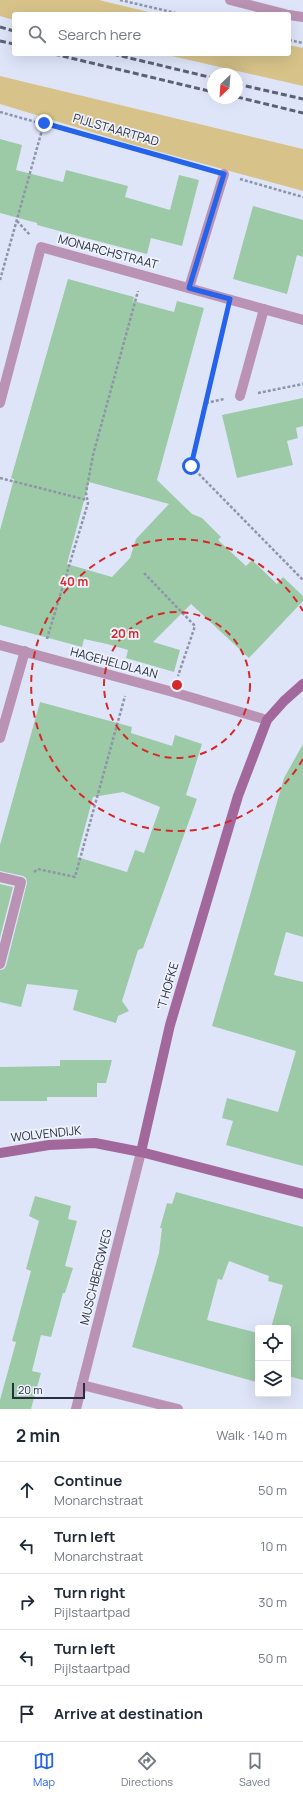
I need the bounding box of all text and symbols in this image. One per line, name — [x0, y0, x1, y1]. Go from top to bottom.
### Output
search box — [12, 12, 291, 56]
icon: search — [26, 23, 48, 45]
text: Search here — [58, 24, 141, 45]
north arrow — [207, 68, 243, 104]
street label: PIJLSTAARTPAD — [71, 109, 161, 150]
route end — [35, 114, 53, 132]
street label: MONARCHSTRAAT — [56, 230, 161, 273]
route start — [182, 457, 200, 475]
text: 40 m — [60, 573, 88, 590]
text: 20 m — [111, 625, 139, 642]
street label: HAGEHELDLAAN — [68, 643, 160, 682]
centre of rings — [170, 678, 184, 692]
street label: 'T HOFKE — [153, 960, 182, 1012]
street label: WOLVENDIJK — [10, 1121, 83, 1146]
street label: MUSCHBERGWEG — [75, 1227, 116, 1327]
map controls — [255, 1325, 291, 1397]
button: locate — [255, 1325, 291, 1361]
button: layers — [255, 1361, 291, 1397]
scale bar — [12, 1381, 85, 1400]
text: 20 m — [18, 1382, 43, 1397]
text: 2 min — [16, 1424, 60, 1447]
text: Walk · 140 m — [216, 1426, 287, 1444]
text: Continue — [54, 1470, 122, 1491]
icon: ahead — [16, 1479, 38, 1501]
text: 50 m — [258, 1481, 287, 1499]
text: Monarchstraat — [54, 1491, 143, 1509]
text: Turn left — [54, 1526, 116, 1547]
icon: left — [16, 1535, 38, 1557]
text: 10 m — [260, 1537, 287, 1555]
text: Monarchstraat — [54, 1547, 143, 1565]
text: Turn right — [54, 1582, 125, 1603]
icon: right — [16, 1591, 38, 1613]
text: 30 m — [258, 1593, 287, 1611]
text: Pijlstaartpad — [54, 1603, 130, 1621]
text: Turn left — [54, 1638, 116, 1659]
icon: left — [16, 1647, 38, 1669]
text: 50 m — [258, 1649, 287, 1667]
text: Pijlstaartpad — [54, 1659, 130, 1677]
icon: arrive — [16, 1703, 38, 1725]
text: Arrive at destination — [54, 1703, 203, 1724]
tab: Map — [33, 1750, 55, 1789]
tab: Directions — [121, 1750, 173, 1789]
tab: Saved — [239, 1750, 270, 1789]

